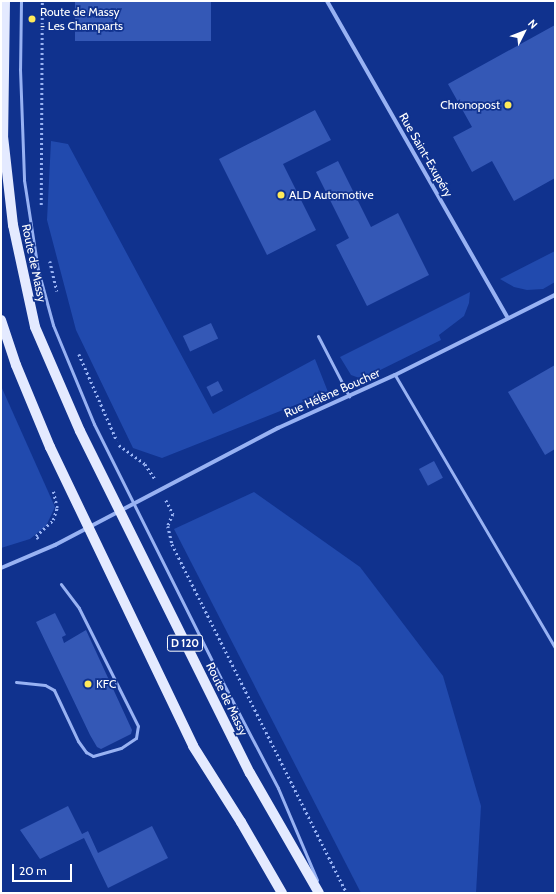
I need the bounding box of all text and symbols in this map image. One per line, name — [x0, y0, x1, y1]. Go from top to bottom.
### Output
place label: Route de Massy - Les Champarts — [40, 5, 123, 33]
north arrow — [504, 12, 544, 52]
marker: Route de Massy - Les Champarts — [27, 14, 37, 24]
text: N — [525, 16, 541, 32]
place label: Chronopost — [440, 98, 500, 112]
marker: Chronopost — [503, 100, 513, 110]
street label: Rue Saint-Exupéry — [396, 110, 456, 200]
place label: ALD Automotive — [289, 188, 374, 202]
marker: ALD Automotive — [276, 190, 286, 200]
street label: Route de Massy — [19, 223, 49, 303]
street label: Rue Hélène Boucher — [282, 365, 382, 421]
road number: D 120 — [166, 634, 204, 652]
street label: Route de Massy — [203, 660, 251, 738]
place label: KFC — [96, 677, 116, 691]
marker: KFC — [83, 679, 93, 689]
scale bar — [14, 856, 74, 882]
text: 20 m — [19, 863, 47, 878]

